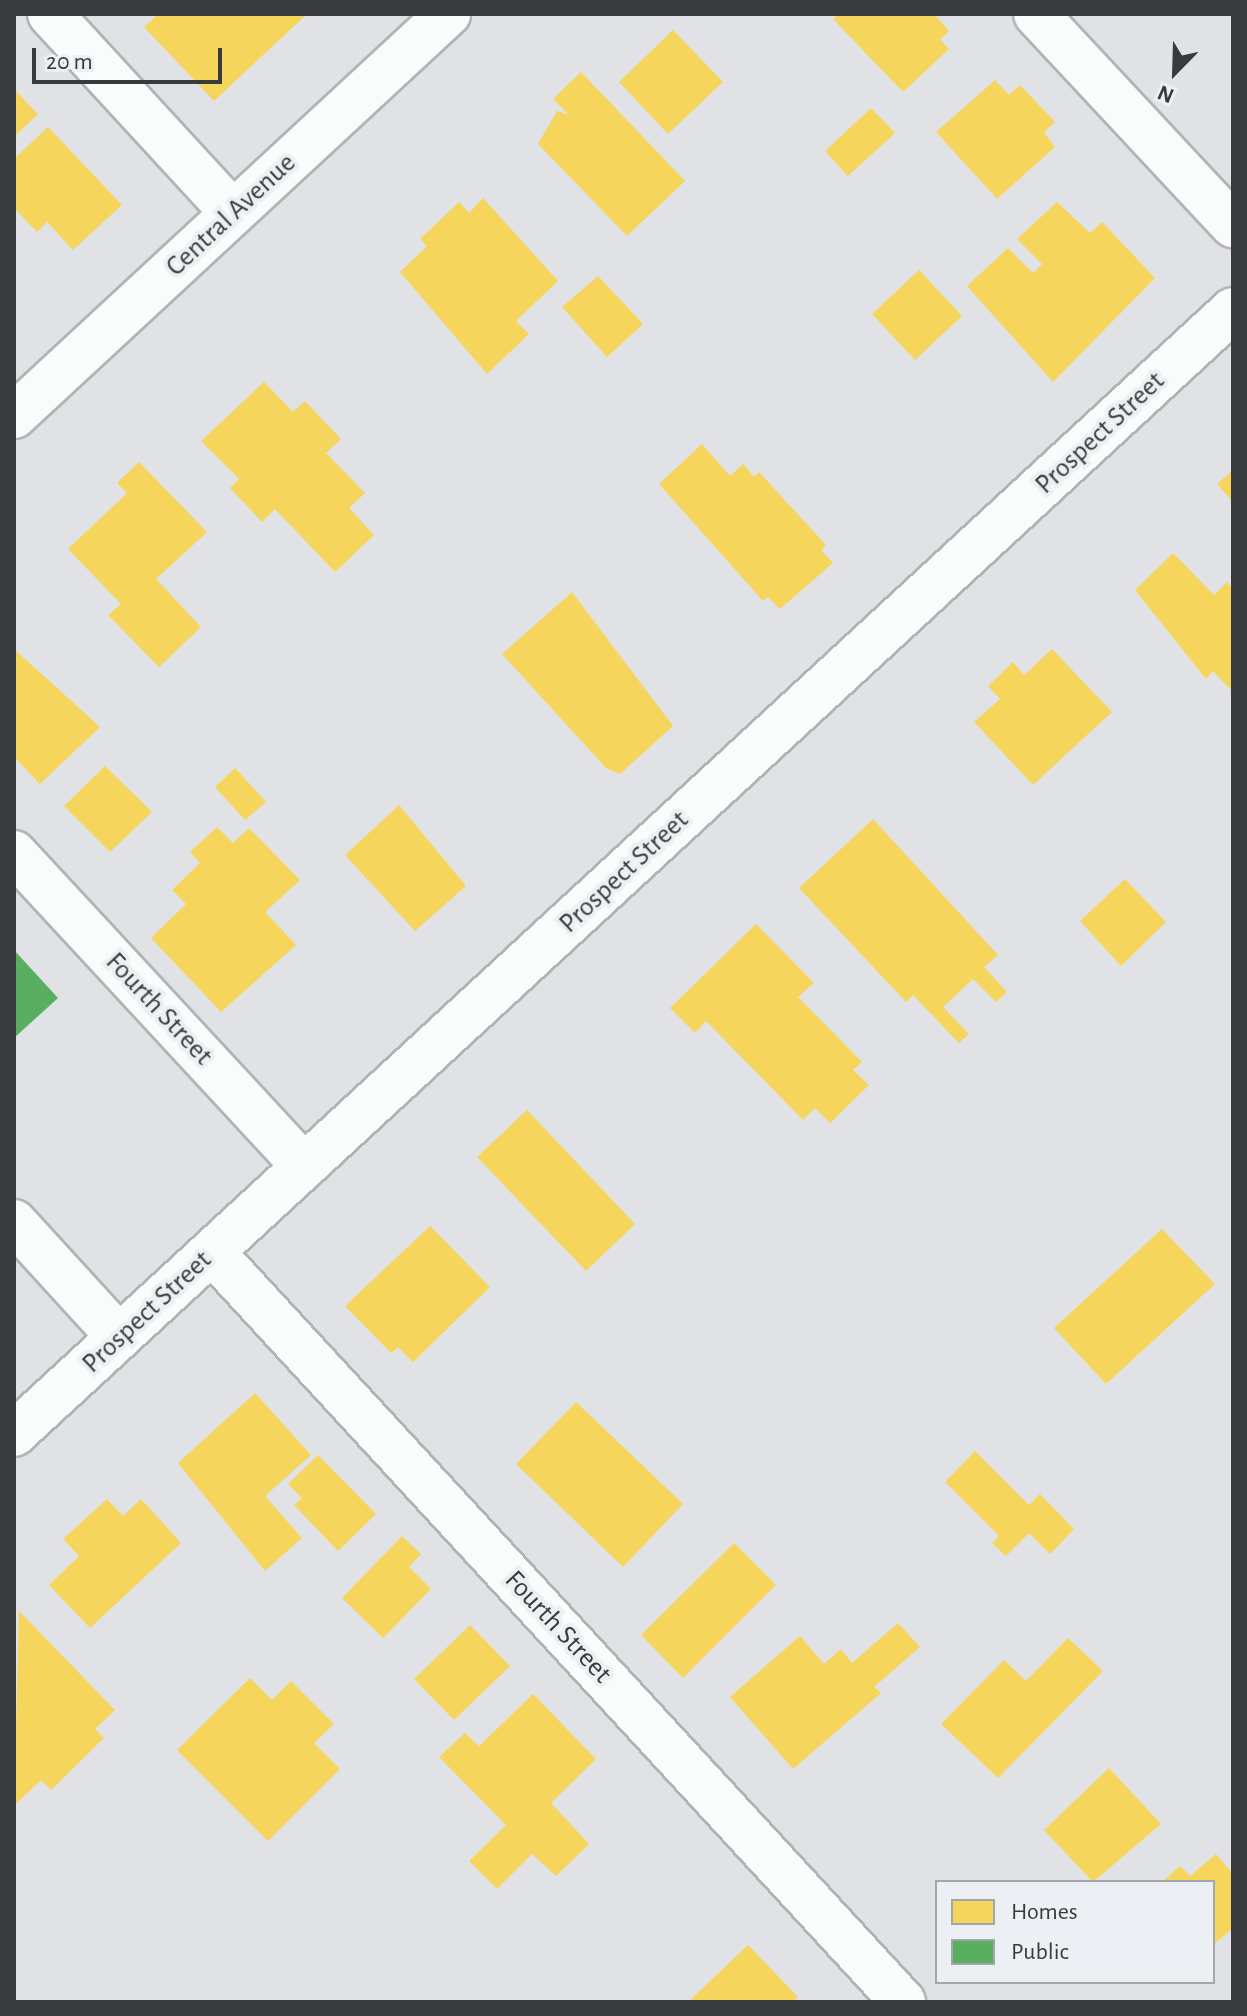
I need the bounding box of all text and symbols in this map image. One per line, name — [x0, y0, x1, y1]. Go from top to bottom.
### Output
scale bar — [36, 32, 226, 82]
north arrow — [1135, 32, 1215, 112]
text: 20 m — [46, 50, 93, 74]
text: N — [1154, 81, 1177, 107]
street label: Central Avenue — [159, 146, 303, 284]
street label: Prospect Street — [1028, 365, 1172, 501]
street label: Prospect Street — [552, 804, 696, 940]
street label: Fourth Street — [98, 946, 220, 1072]
street label: Prospect Street — [75, 1244, 219, 1380]
street label: Fourth Street — [497, 1564, 619, 1690]
legend — [935, 1880, 1215, 1984]
text: Homes — [1011, 1900, 1078, 1924]
text: Public — [1011, 1940, 1069, 1964]

